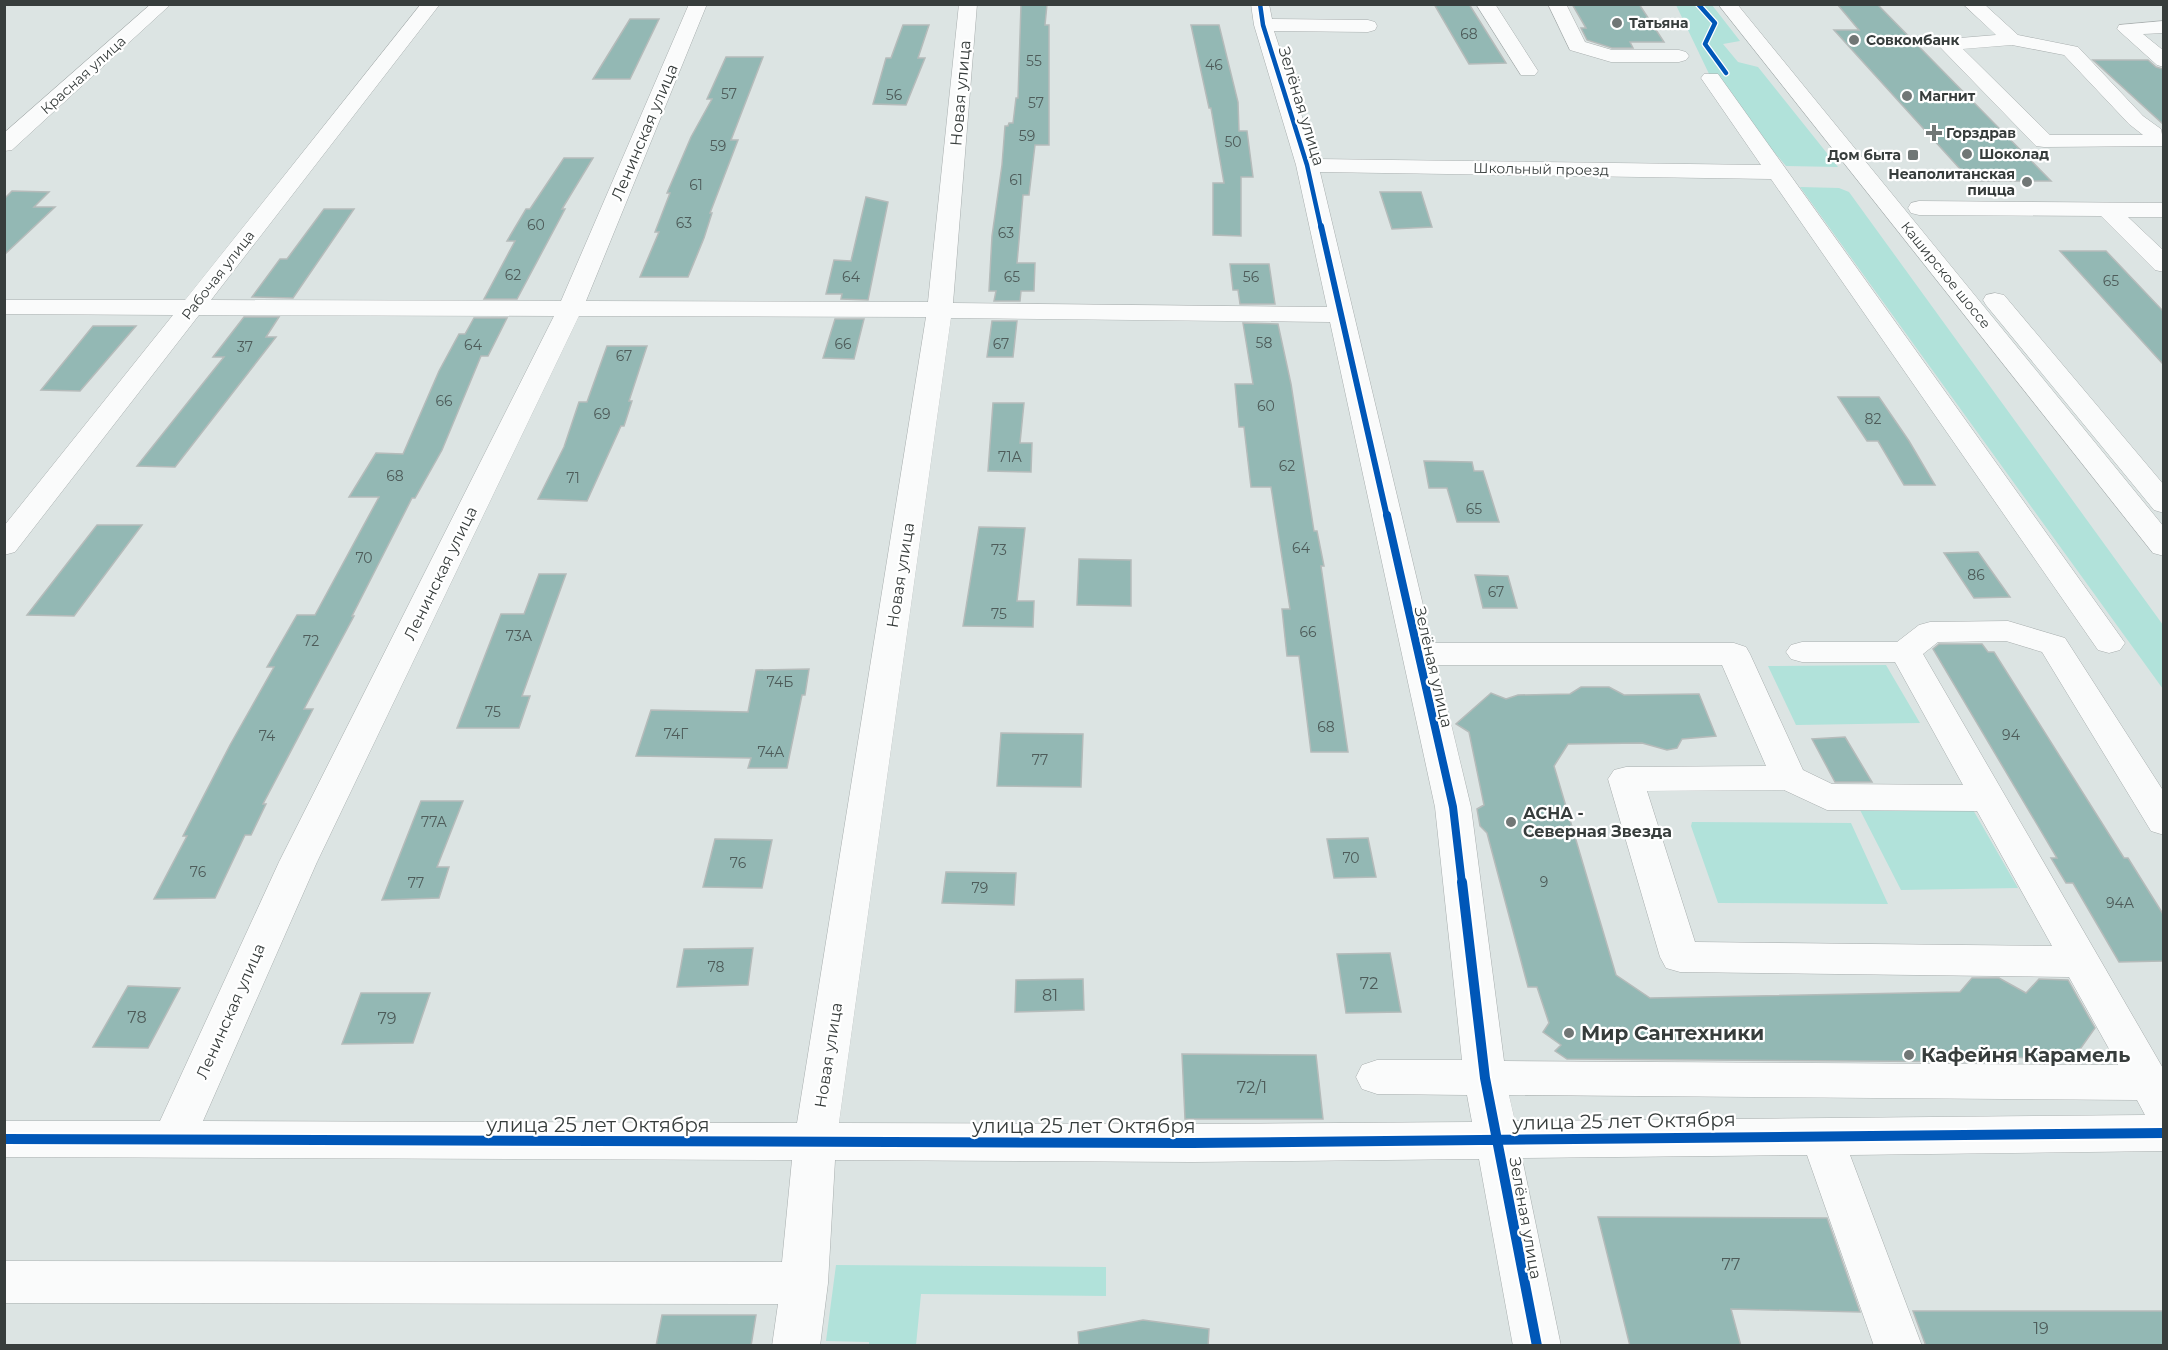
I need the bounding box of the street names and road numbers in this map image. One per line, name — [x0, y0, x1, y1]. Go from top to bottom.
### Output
street label: Красная улица — [37, 32, 129, 118]
street label: Новая улица — [946, 39, 975, 147]
street label: Зелёная улица — [1274, 44, 1329, 168]
street label: Ленинская улица — [607, 61, 682, 203]
street label: Школьный проезд — [1473, 159, 1609, 179]
street label: Каширское шоссе — [1897, 218, 1995, 332]
street label: Рабочая улица — [178, 227, 258, 323]
street label: Ленинская улица — [400, 503, 481, 643]
street label: Новая улица — [883, 521, 918, 629]
street label: Зелёная улица — [1410, 605, 1457, 729]
street label: Ленинская улица — [192, 940, 269, 1082]
street label: Новая улица — [811, 1001, 846, 1109]
street label: улица 25 лет Октября — [1511, 1107, 1736, 1135]
street label: улица 25 лет Октября — [485, 1113, 710, 1137]
street label: улица 25 лет Октября — [971, 1114, 1196, 1138]
street label: Зелёная улица — [1505, 1156, 1546, 1281]

